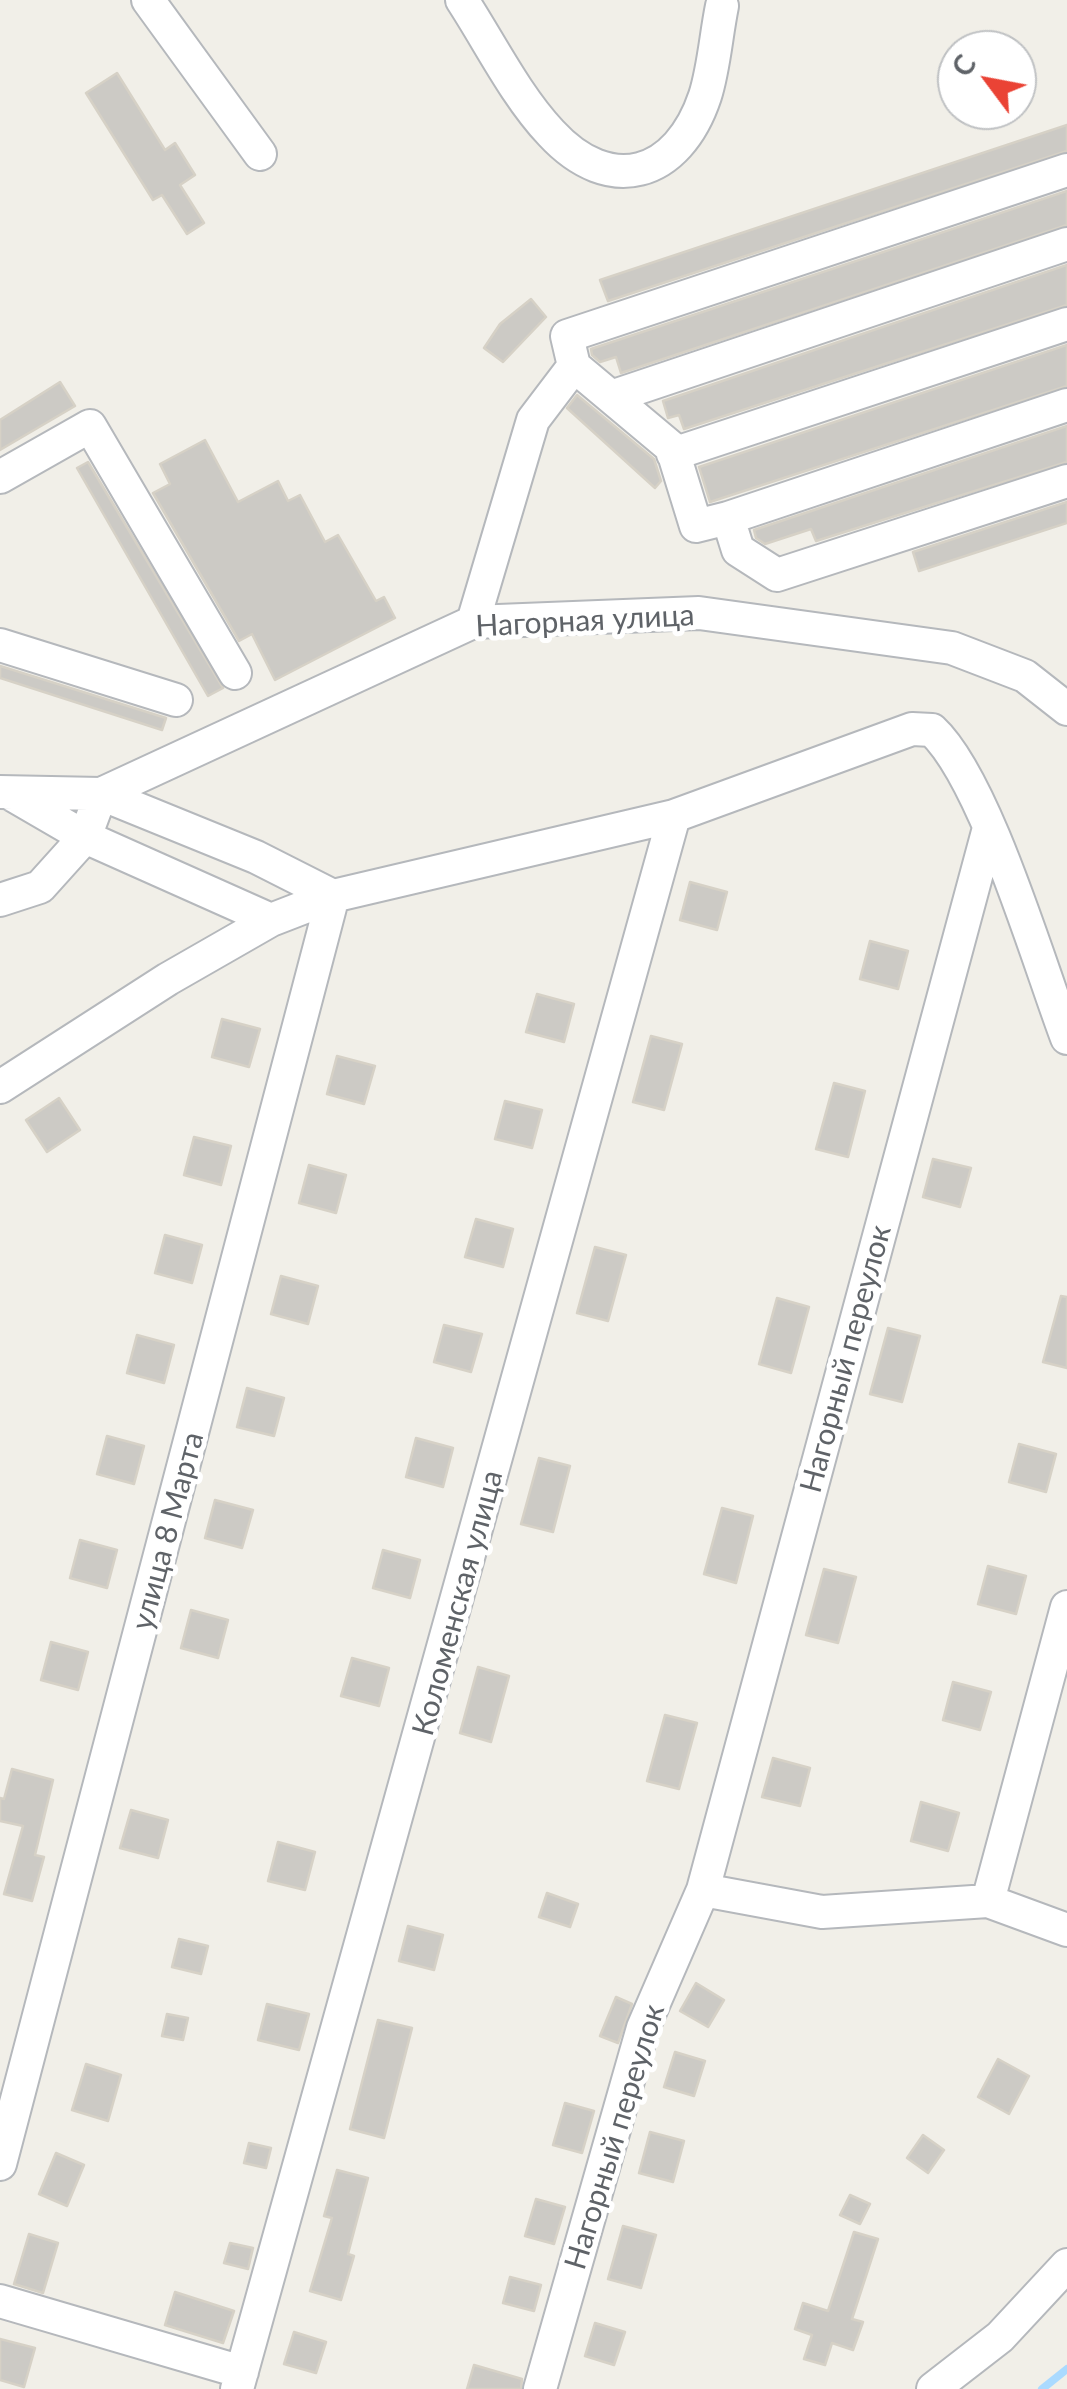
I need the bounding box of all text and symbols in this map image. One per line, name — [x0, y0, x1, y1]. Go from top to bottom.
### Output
north arrow — [937, 30, 1037, 130]
text: С — [944, 48, 983, 82]
street label: Нагорная улица — [475, 597, 695, 645]
street label: Нагорный переулок — [793, 1221, 899, 1497]
street label: улица 8 Марта — [124, 1428, 212, 1634]
street label: Коломенская улица — [405, 1466, 511, 1740]
street label: Нагорный переулок — [558, 2000, 672, 2274]

